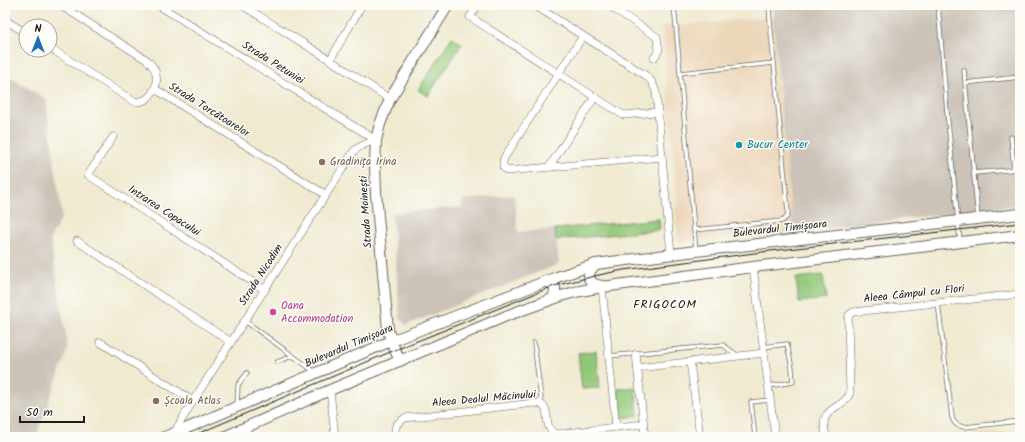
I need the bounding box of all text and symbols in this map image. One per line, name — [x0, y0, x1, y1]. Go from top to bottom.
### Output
north arrow — [18, 18, 58, 58]
text: N — [35, 20, 42, 38]
street label: Strada Petuniei — [238, 37, 308, 90]
street label: Strada Torcătoarelor — [165, 78, 254, 143]
place label: Bucur Center — [747, 136, 809, 154]
marker: Bucur Center — [734, 140, 744, 150]
place label: Gradinița Irina — [330, 153, 396, 171]
marker: Gradinița Irina — [317, 157, 327, 167]
street label: Strada Moinești — [354, 175, 378, 249]
street label: Intrarea Copacului — [124, 181, 204, 241]
street label: Bulevardul Timișoara — [732, 215, 828, 243]
street label: Strada Nicodim — [234, 240, 288, 310]
street label: Aleea Câmpul cu Flori — [863, 280, 966, 308]
district label: FRIGOCOM — [633, 295, 697, 314]
place label: Oana Accommodation — [281, 297, 353, 328]
marker: Oana Accommodation — [268, 307, 278, 317]
street label: Bulevardul Timișoara — [302, 319, 396, 373]
street label: Aleea Dealul Măcinului — [431, 385, 537, 413]
place label: Școala Atlas — [164, 392, 221, 410]
marker: Școala Atlas — [151, 396, 161, 406]
scale bar — [20, 398, 84, 424]
text: 50 m — [26, 403, 53, 422]

